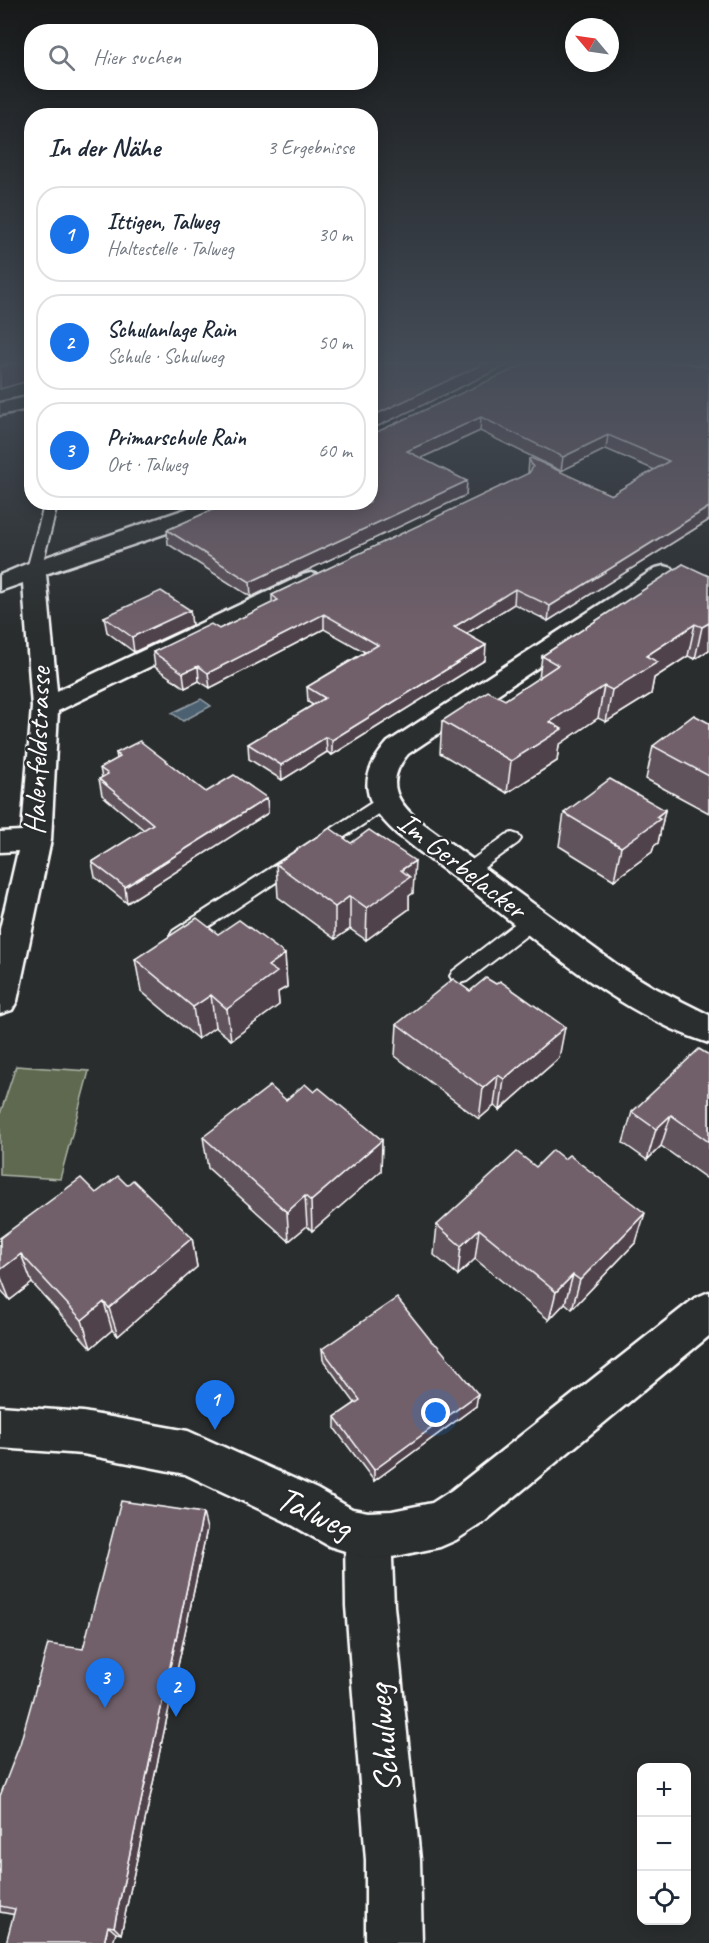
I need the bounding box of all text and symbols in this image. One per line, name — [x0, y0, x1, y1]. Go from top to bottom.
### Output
north arrow — [565, 18, 619, 72]
search box — [24, 24, 378, 90]
icon: search — [45, 41, 78, 74]
text: Hier suchen — [93, 43, 181, 71]
text: In der Nähe — [48, 131, 160, 164]
text: 3 Ergebnisse — [267, 135, 354, 160]
text: Ittigen, Talweg — [107, 208, 219, 236]
text: 1 — [65, 222, 74, 247]
text: 30 m — [318, 222, 352, 247]
text: Haltestelle · Talweg — [107, 236, 234, 261]
text: Schulanlage Rain — [107, 316, 236, 344]
text: 2 — [65, 330, 74, 355]
text: 50 m — [318, 330, 352, 355]
text: Schule · Schulweg — [107, 344, 223, 369]
text: Primarschule Rain — [107, 424, 246, 452]
text: 3 — [65, 438, 74, 463]
text: 60 m — [318, 438, 352, 463]
text: Ort · Talweg — [107, 452, 188, 477]
street label: Halenfeldstrasse — [15, 664, 59, 836]
street label: Im Gerbelacker — [390, 803, 537, 929]
pin: 1 — [196, 1380, 234, 1430]
your location — [421, 1398, 450, 1427]
street label: Talweg — [269, 1475, 362, 1550]
pin: 3 — [86, 1658, 124, 1708]
pin: 2 — [156, 1668, 195, 1717]
street label: Schulweg — [355, 1680, 411, 1795]
map controls — [637, 1763, 691, 1925]
button: + — [637, 1763, 691, 1817]
button: − — [637, 1817, 691, 1871]
button: locate — [637, 1871, 691, 1925]

